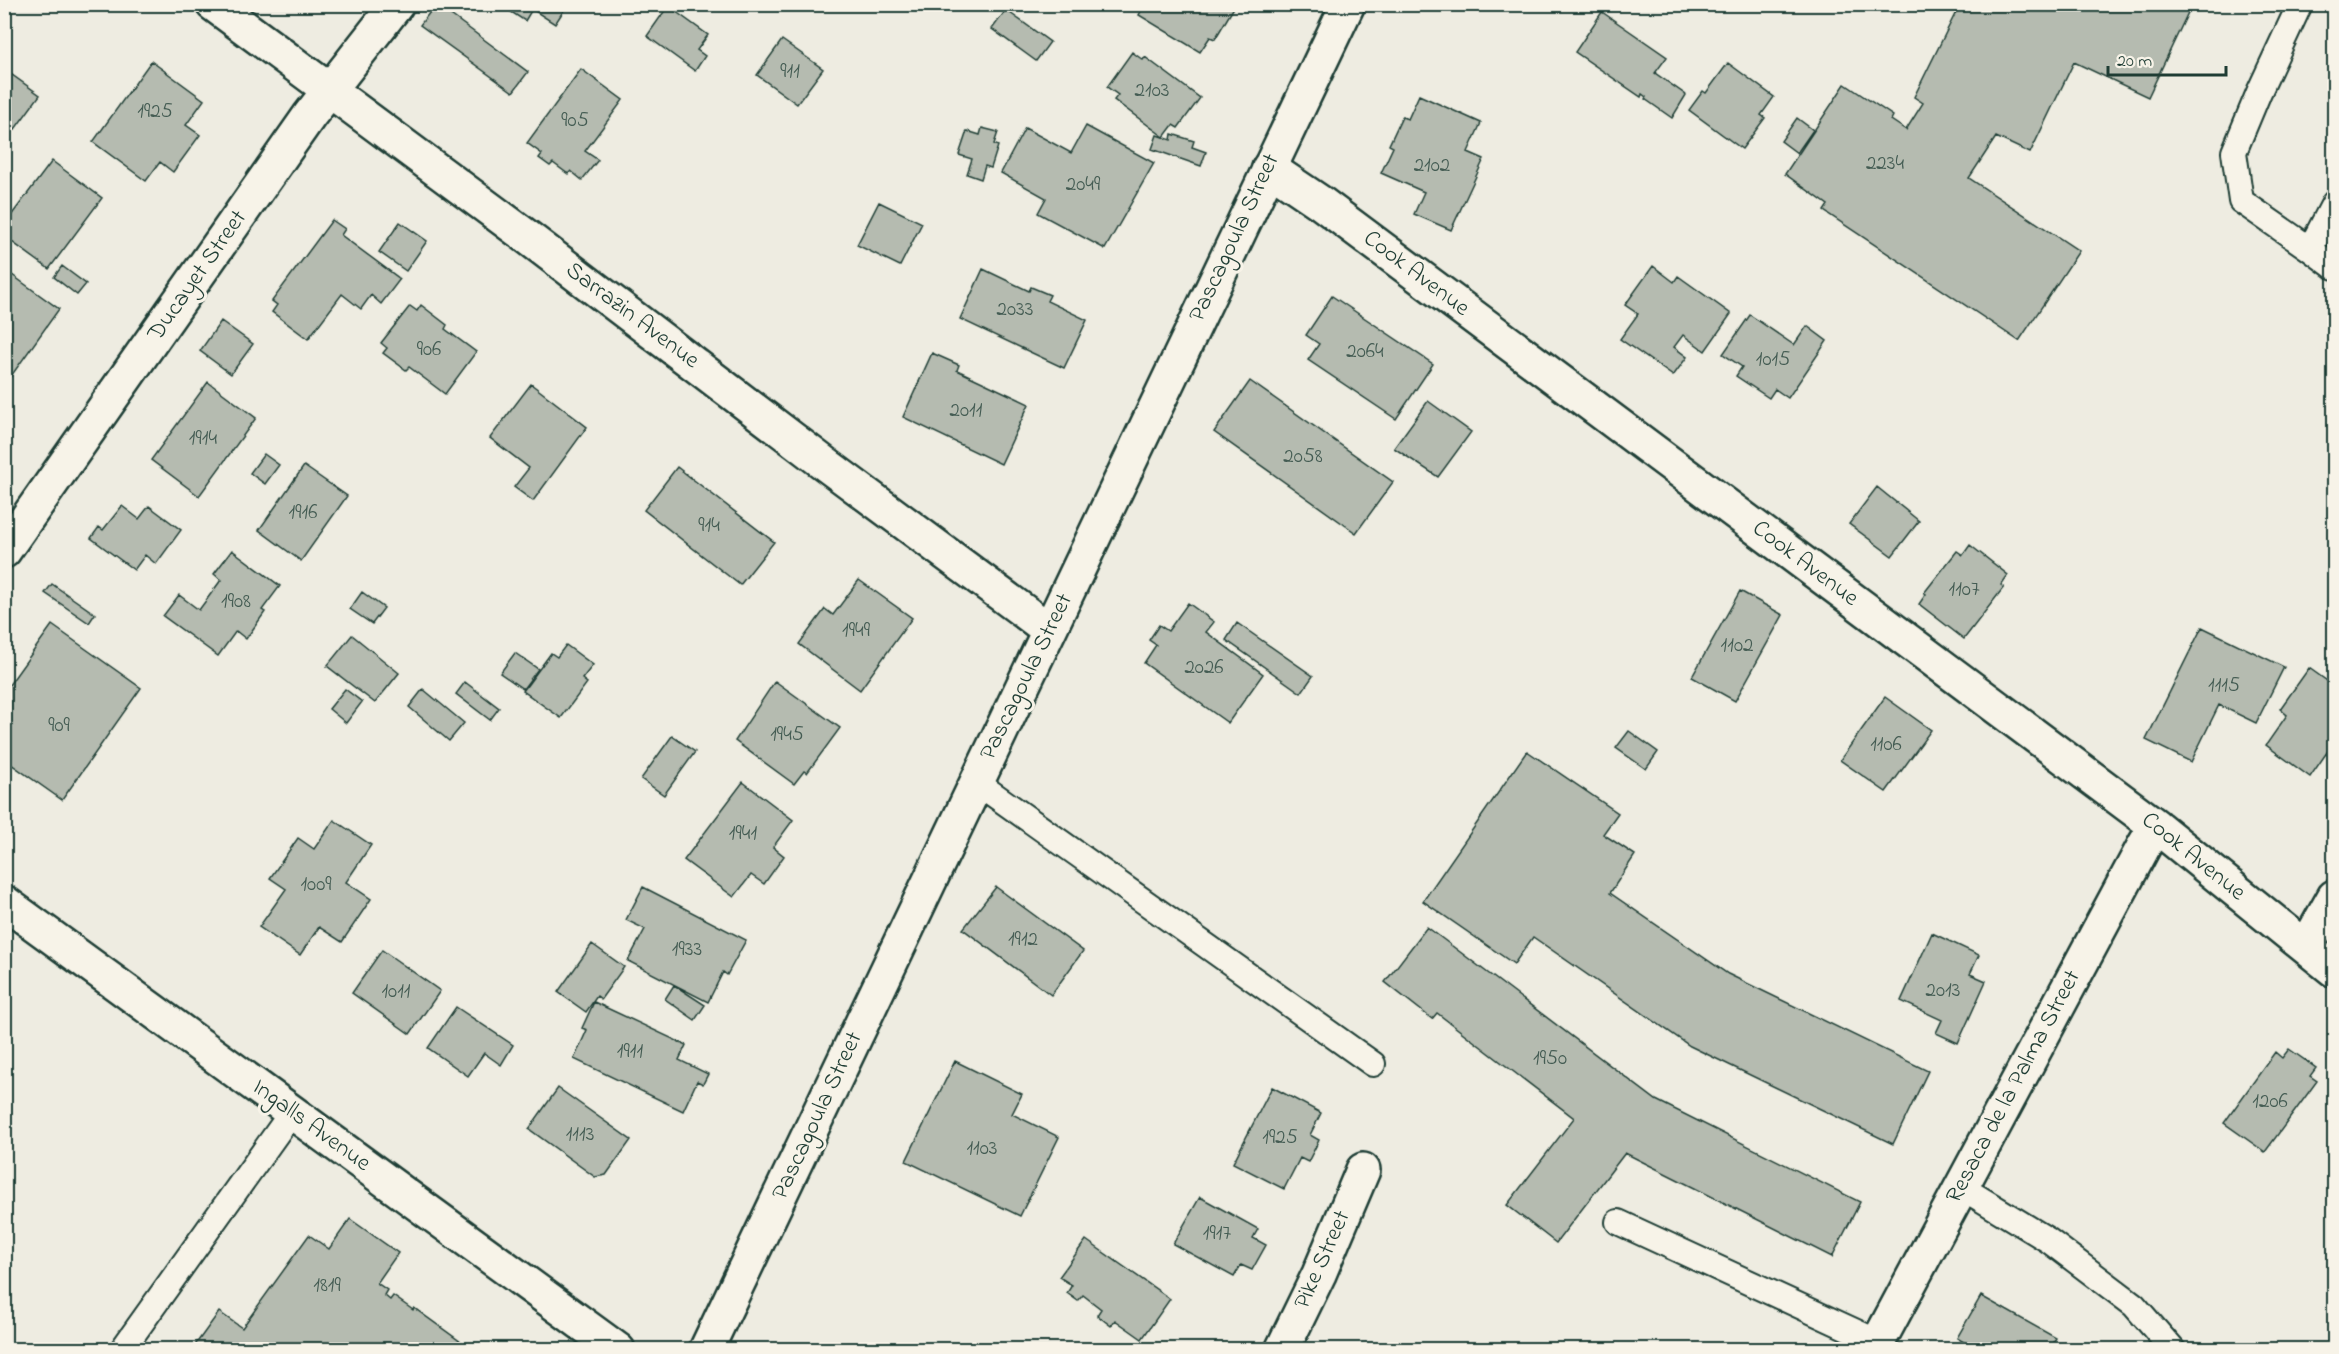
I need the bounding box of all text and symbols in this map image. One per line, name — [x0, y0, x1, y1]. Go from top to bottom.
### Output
scale bar — [2108, 39, 2226, 77]
text: 20 m — [2117, 49, 2152, 75]
house number: 911 — [780, 57, 800, 87]
house number: 2103 — [1135, 76, 1169, 106]
house number: 1925 — [137, 97, 173, 127]
house number: 905 — [561, 106, 589, 136]
street label: Pascagoula Street — [1181, 148, 1289, 328]
house number: 2234 — [1866, 149, 1904, 179]
house number: 2102 — [1414, 151, 1450, 181]
house number: 2049 — [1066, 170, 1101, 200]
street label: Ducayet Street — [139, 203, 257, 350]
street label: Cook Avenue — [1355, 222, 1477, 326]
street label: Sarrazin Avenue — [558, 254, 707, 378]
house number: 2033 — [997, 295, 1033, 325]
house number: 906 — [417, 335, 441, 365]
house number: 2064 — [1346, 337, 1384, 367]
house number: 1015 — [1756, 345, 1790, 375]
house number: 2011 — [950, 396, 983, 426]
house number: 1914 — [189, 424, 218, 454]
house number: 2058 — [1283, 442, 1323, 472]
house number: 1916 — [289, 498, 317, 528]
house number: 914 — [698, 511, 720, 541]
street label: Cook Avenue — [1744, 512, 1866, 616]
house number: 1107 — [1948, 575, 1980, 605]
house number: 1908 — [221, 587, 251, 617]
street label: Pascagoula Street — [971, 588, 1083, 766]
house number: 1949 — [842, 616, 871, 646]
house number: 1102 — [1721, 631, 1753, 661]
house number: 2026 — [1184, 653, 1224, 683]
house number: 1115 — [2208, 671, 2240, 701]
house number: 909 — [48, 711, 71, 741]
house number: 1945 — [770, 720, 804, 750]
house number: 1106 — [1870, 730, 1902, 760]
street label: Cook Avenue — [2133, 804, 2253, 910]
house number: 1941 — [729, 819, 757, 849]
house number: 1009 — [300, 870, 332, 900]
house number: 1912 — [1008, 925, 1038, 955]
house number: 1933 — [672, 935, 702, 965]
street label: Resaca de la Palma Street — [1938, 964, 2090, 1210]
house number: 2013 — [1926, 976, 1960, 1006]
house number: 1011 — [381, 977, 411, 1007]
street label: Pascagoula Street — [764, 1026, 872, 1206]
house number: 1911 — [617, 1037, 643, 1067]
house number: 1950 — [1533, 1044, 1567, 1074]
street label: Ingalls Avenue — [244, 1071, 378, 1181]
house number: 1206 — [2252, 1087, 2288, 1117]
house number: 1113 — [566, 1120, 594, 1150]
house number: 1925 — [1262, 1123, 1298, 1153]
house number: 1103 — [966, 1134, 998, 1164]
street label: Pike Street — [1286, 1205, 1360, 1315]
house number: 1917 — [1203, 1219, 1232, 1249]
house number: 1819 — [313, 1271, 341, 1301]

